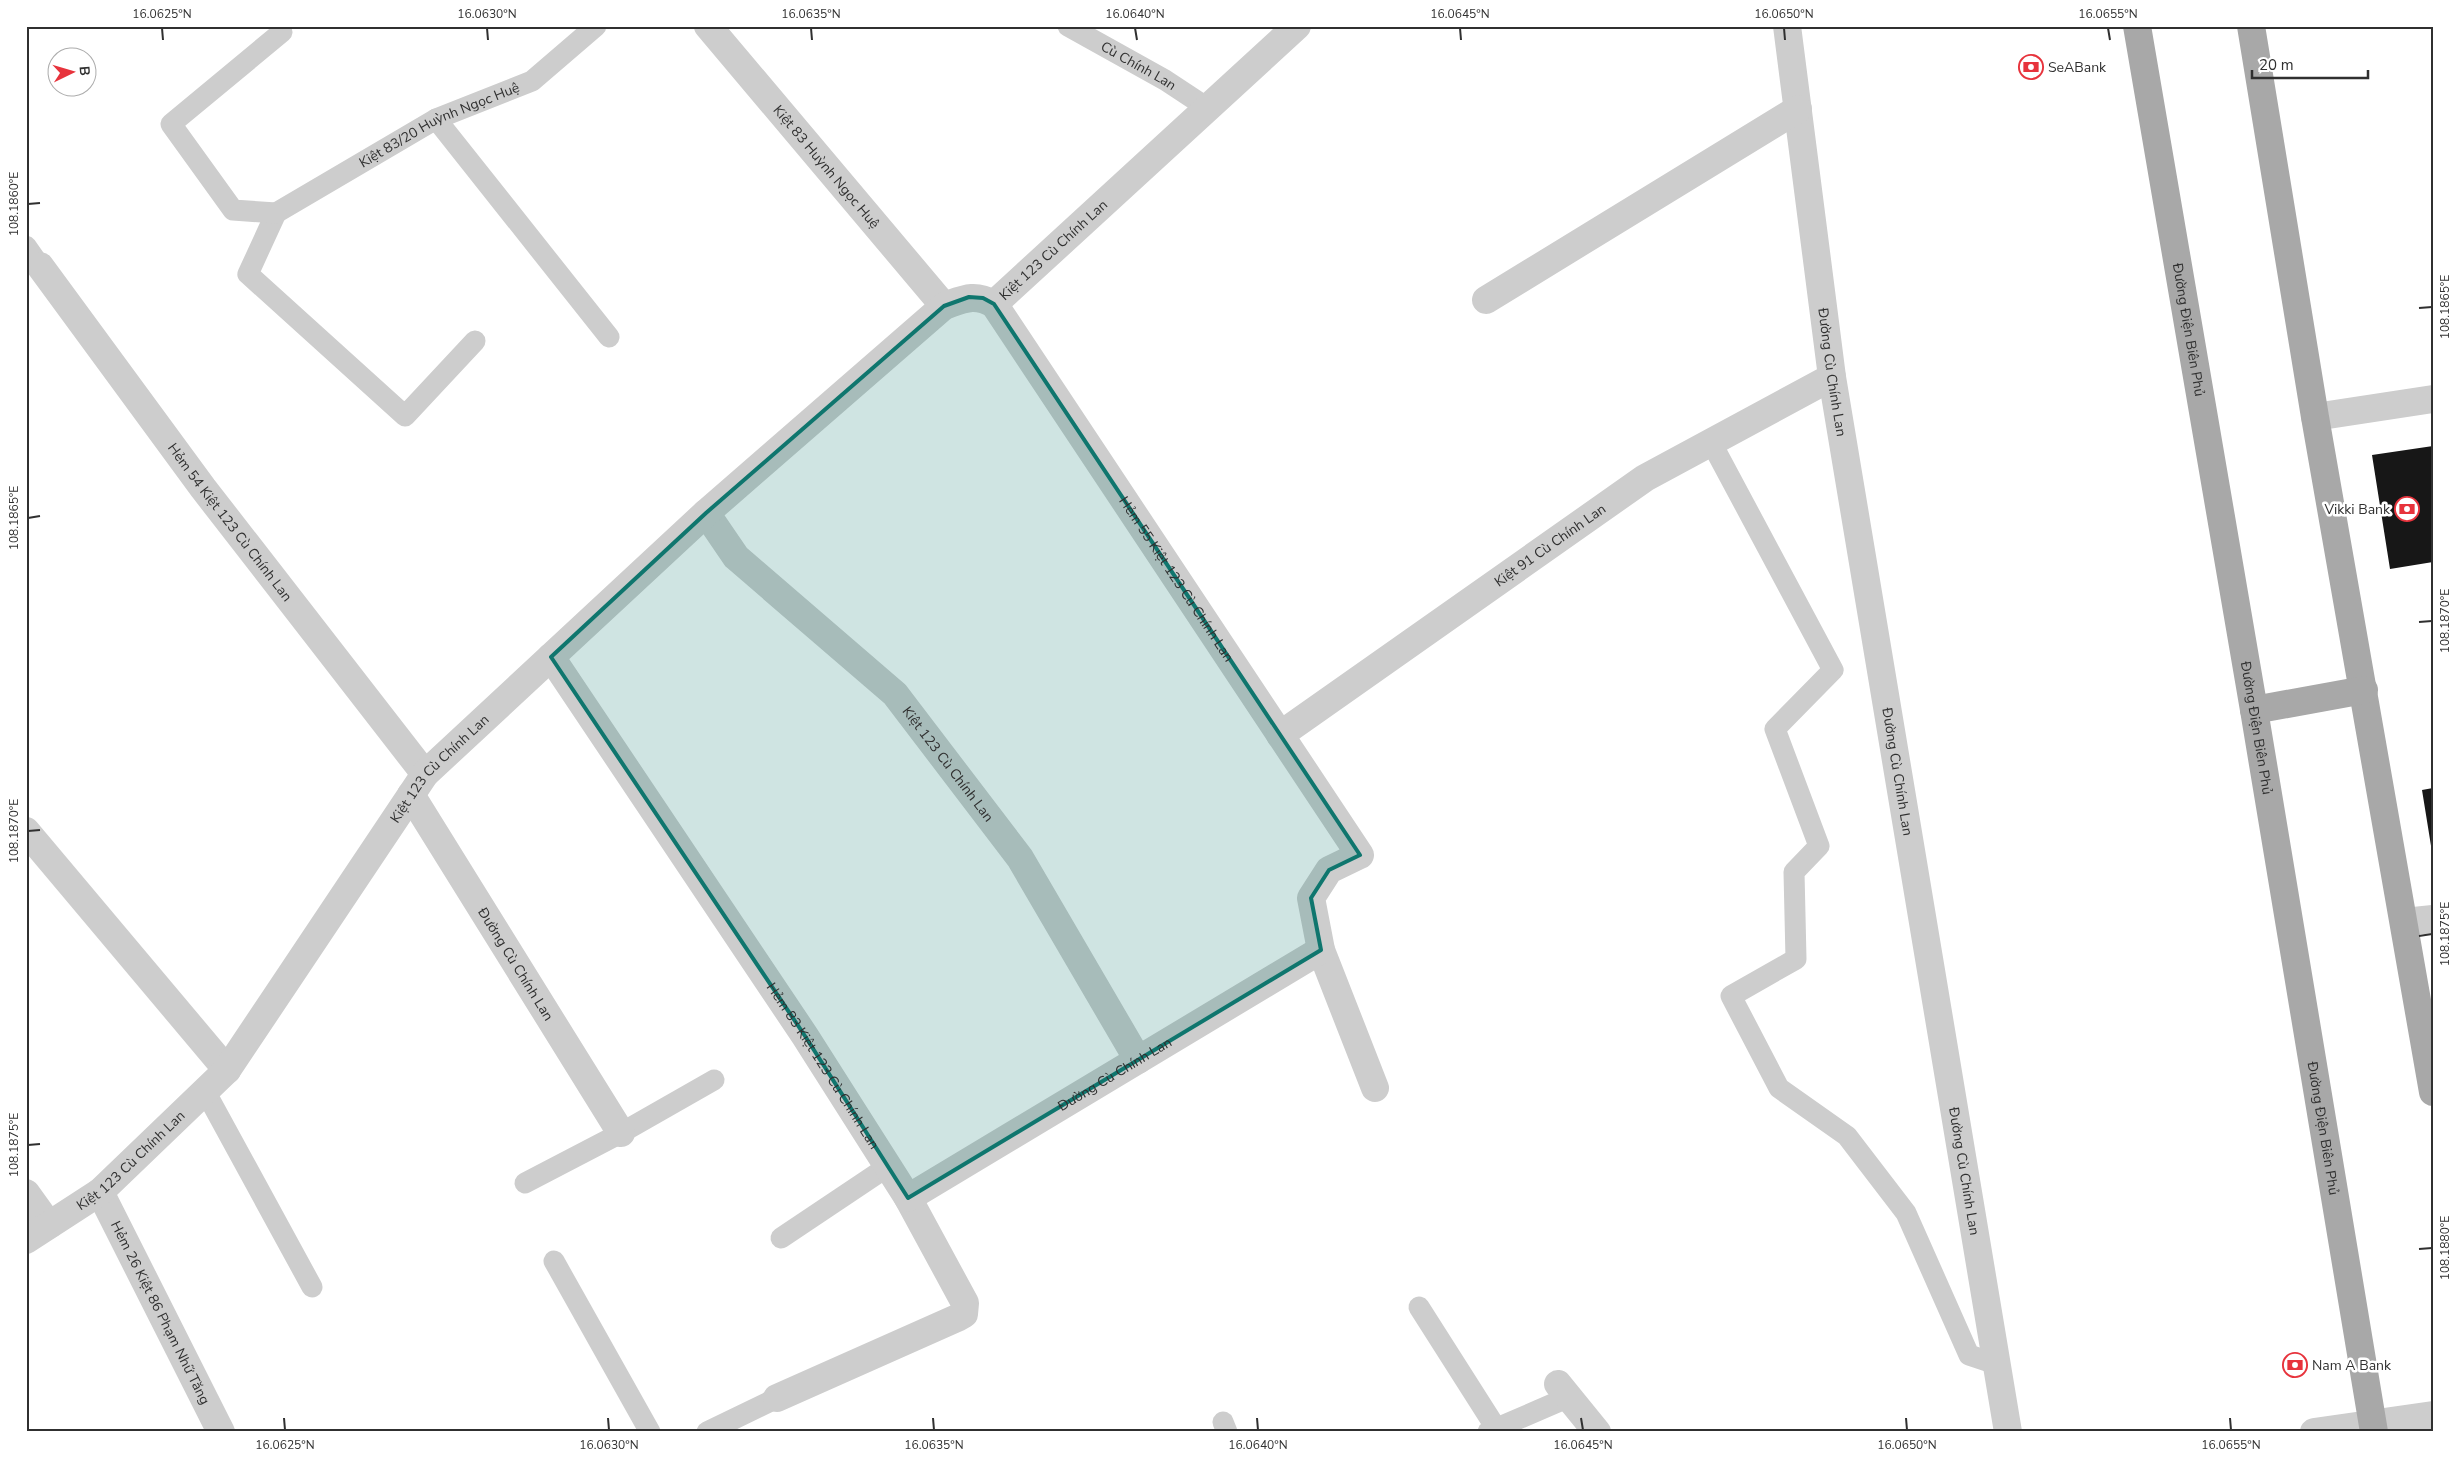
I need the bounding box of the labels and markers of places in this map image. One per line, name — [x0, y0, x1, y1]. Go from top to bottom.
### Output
bank icon: SeABank — [2018, 54, 2044, 80]
place label: SeABank — [2048, 58, 2107, 77]
bank icon: Vikki Bank — [2394, 496, 2420, 522]
place label: Vikki Bank — [2323, 500, 2391, 519]
bank icon: Nam A Bank — [2282, 1352, 2308, 1378]
place label: Nam A Bank — [2312, 1356, 2392, 1375]

